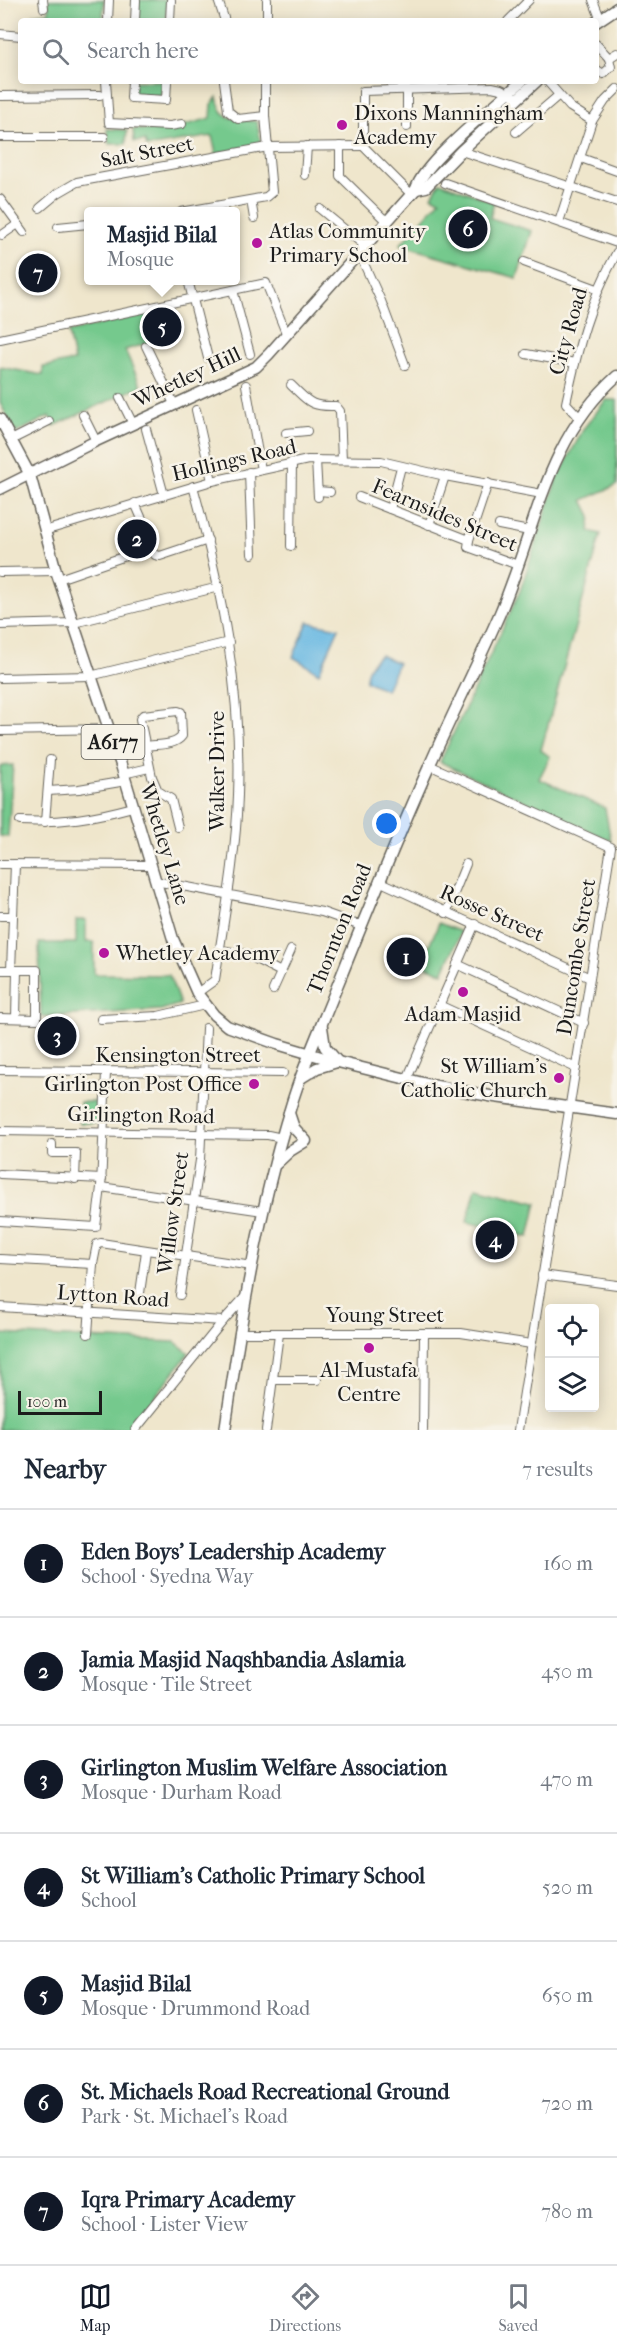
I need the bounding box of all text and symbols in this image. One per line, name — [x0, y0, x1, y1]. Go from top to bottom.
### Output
search box — [18, 18, 599, 84]
icon: search — [39, 35, 72, 68]
text: Search here — [87, 38, 199, 64]
place label: Dixons Manningham Academy — [353, 101, 544, 149]
marker: Dixons Manningham Academy — [335, 118, 349, 132]
street label: Salt Street — [99, 131, 196, 173]
pin: 6 — [448, 206, 488, 252]
popup — [84, 207, 240, 285]
place label: Atlas Community Primary School — [268, 219, 427, 267]
text: Masjid Bilal — [107, 222, 217, 248]
marker: Atlas Community Primary School — [250, 236, 264, 250]
text: Mosque — [107, 248, 174, 271]
pin: 7 — [18, 250, 57, 296]
street label: City Road — [544, 284, 592, 378]
pin: 5 — [142, 304, 182, 350]
street label: Whetley Hill — [128, 342, 245, 413]
street label: Hollings Road — [169, 434, 299, 486]
street label: Fearnsides Street — [369, 474, 522, 557]
pin: 2 — [118, 516, 156, 562]
street label: Walker Drive — [205, 711, 229, 832]
road number: A6177 — [82, 725, 144, 759]
street label: Whetley Lane — [135, 779, 195, 908]
your location — [372, 809, 401, 838]
street label: Thornton Road — [302, 859, 376, 998]
street label: Duncombe Street — [552, 876, 600, 1037]
street label: Rosse Street — [436, 879, 548, 947]
pin: 1 — [386, 934, 426, 980]
place label: Whetley Academy — [115, 941, 281, 965]
marker: Whetley Academy — [97, 946, 111, 960]
marker: Adam Masjid — [456, 985, 470, 999]
place label: Adam Masjid — [404, 1002, 522, 1026]
pin: 3 — [38, 1014, 76, 1058]
street label: Kensington Street — [95, 1043, 261, 1067]
place label: St William's Catholic Church — [400, 1054, 547, 1102]
marker: St William's Catholic Church — [552, 1071, 566, 1085]
place label: Girlington Post Office — [44, 1072, 242, 1096]
marker: Girlington Post Office — [247, 1077, 261, 1091]
street label: Girlington Road — [67, 1102, 215, 1128]
street label: Willow Street — [152, 1149, 194, 1277]
pin: 4 — [476, 1218, 514, 1262]
street label: Lytton Road — [56, 1280, 170, 1312]
street label: Young Street — [325, 1303, 445, 1327]
map controls — [545, 1304, 599, 1412]
button: locate — [545, 1304, 599, 1358]
marker: Al-Mustafa Centre — [362, 1341, 376, 1355]
place label: Al-Mustafa Centre — [319, 1358, 418, 1406]
button: layers — [545, 1358, 599, 1412]
scale bar — [18, 1388, 102, 1416]
text: 100 m — [27, 1392, 67, 1411]
text: Nearby — [24, 1454, 106, 1485]
text: 7 results — [522, 1458, 593, 1481]
text: Eden Boys' Leadership Academy — [81, 1539, 385, 1565]
text: 1 — [40, 1552, 47, 1575]
text: 160 m — [543, 1552, 593, 1575]
text: School · Syedna Way — [81, 1565, 253, 1588]
text: Jamia Masjid Naqshbandia Aslamia — [81, 1647, 405, 1673]
text: 2 — [38, 1660, 49, 1683]
text: 450 m — [541, 1660, 593, 1683]
text: Mosque · Tile Street — [81, 1673, 252, 1696]
text: Girlington Muslim Welfare Association — [81, 1755, 447, 1781]
text: 3 — [39, 1768, 48, 1791]
text: 470 m — [540, 1768, 593, 1791]
text: Mosque · Durham Road — [81, 1781, 282, 1804]
text: St William's Catholic Primary School — [81, 1863, 425, 1889]
text: 4 — [38, 1876, 49, 1899]
text: 520 m — [542, 1876, 593, 1899]
text: School — [81, 1889, 137, 1912]
text: Masjid Bilal — [81, 1971, 191, 1997]
text: 5 — [39, 1984, 48, 2007]
text: 650 m — [542, 1984, 593, 2007]
text: Mosque · Drummond Road — [81, 1997, 310, 2020]
text: St. Michaels Road Recreational Ground — [81, 2079, 450, 2105]
text: 6 — [38, 2092, 49, 2115]
text: 720 m — [541, 2092, 593, 2115]
text: Park · St. Michael's Road — [81, 2105, 288, 2128]
text: Iqra Primary Academy — [81, 2187, 295, 2213]
text: 7 — [39, 2200, 48, 2223]
text: 780 m — [541, 2200, 593, 2223]
text: School · Lister View — [81, 2213, 248, 2236]
tab: Map — [79, 2280, 112, 2335]
tab: Directions — [269, 2280, 341, 2335]
tab: Saved — [499, 2280, 538, 2335]

